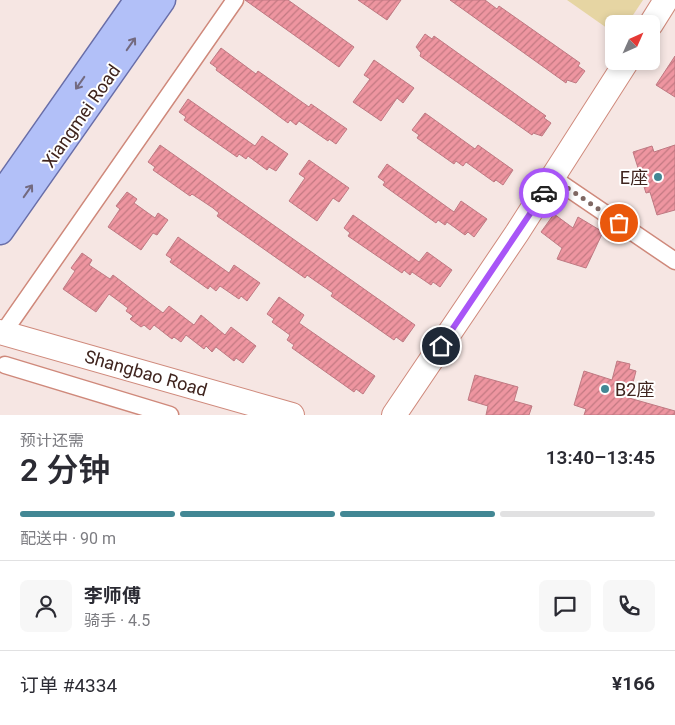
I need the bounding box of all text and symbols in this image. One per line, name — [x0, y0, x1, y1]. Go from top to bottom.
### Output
north arrow — [605, 15, 660, 70]
map controls — [605, 15, 660, 70]
one-way arrow — [126, 37, 136, 51]
street label: Xiangmei Road — [38, 60, 124, 172]
one-way arrow — [75, 76, 85, 90]
place label: E座 — [620, 167, 648, 188]
courier — [519, 168, 569, 218]
marker: E座 — [652, 171, 664, 183]
icon: car — [530, 179, 558, 207]
one-way arrow — [23, 185, 33, 199]
pin — [598, 202, 640, 244]
icon: bag — [605, 209, 633, 237]
pin — [420, 325, 462, 367]
icon: home — [427, 332, 455, 360]
street label: Shangbao Road — [82, 345, 210, 401]
place label: B2座 — [615, 379, 654, 400]
marker: B2座 — [599, 383, 611, 395]
text: 预计还需 — [20, 431, 84, 450]
text: 13:40–13:45 — [546, 446, 655, 469]
text: 2 分钟 — [20, 451, 110, 489]
text: 配送中 · 90 m — [20, 529, 116, 548]
button: person — [20, 580, 72, 632]
button: chat — [539, 580, 591, 632]
button: phone — [603, 580, 655, 632]
text: 李师傅 — [84, 584, 141, 607]
text: 骑手 · 4.5 — [84, 611, 150, 630]
text: ¥166 — [612, 672, 655, 695]
text: 订单 #4334 — [20, 674, 117, 697]

